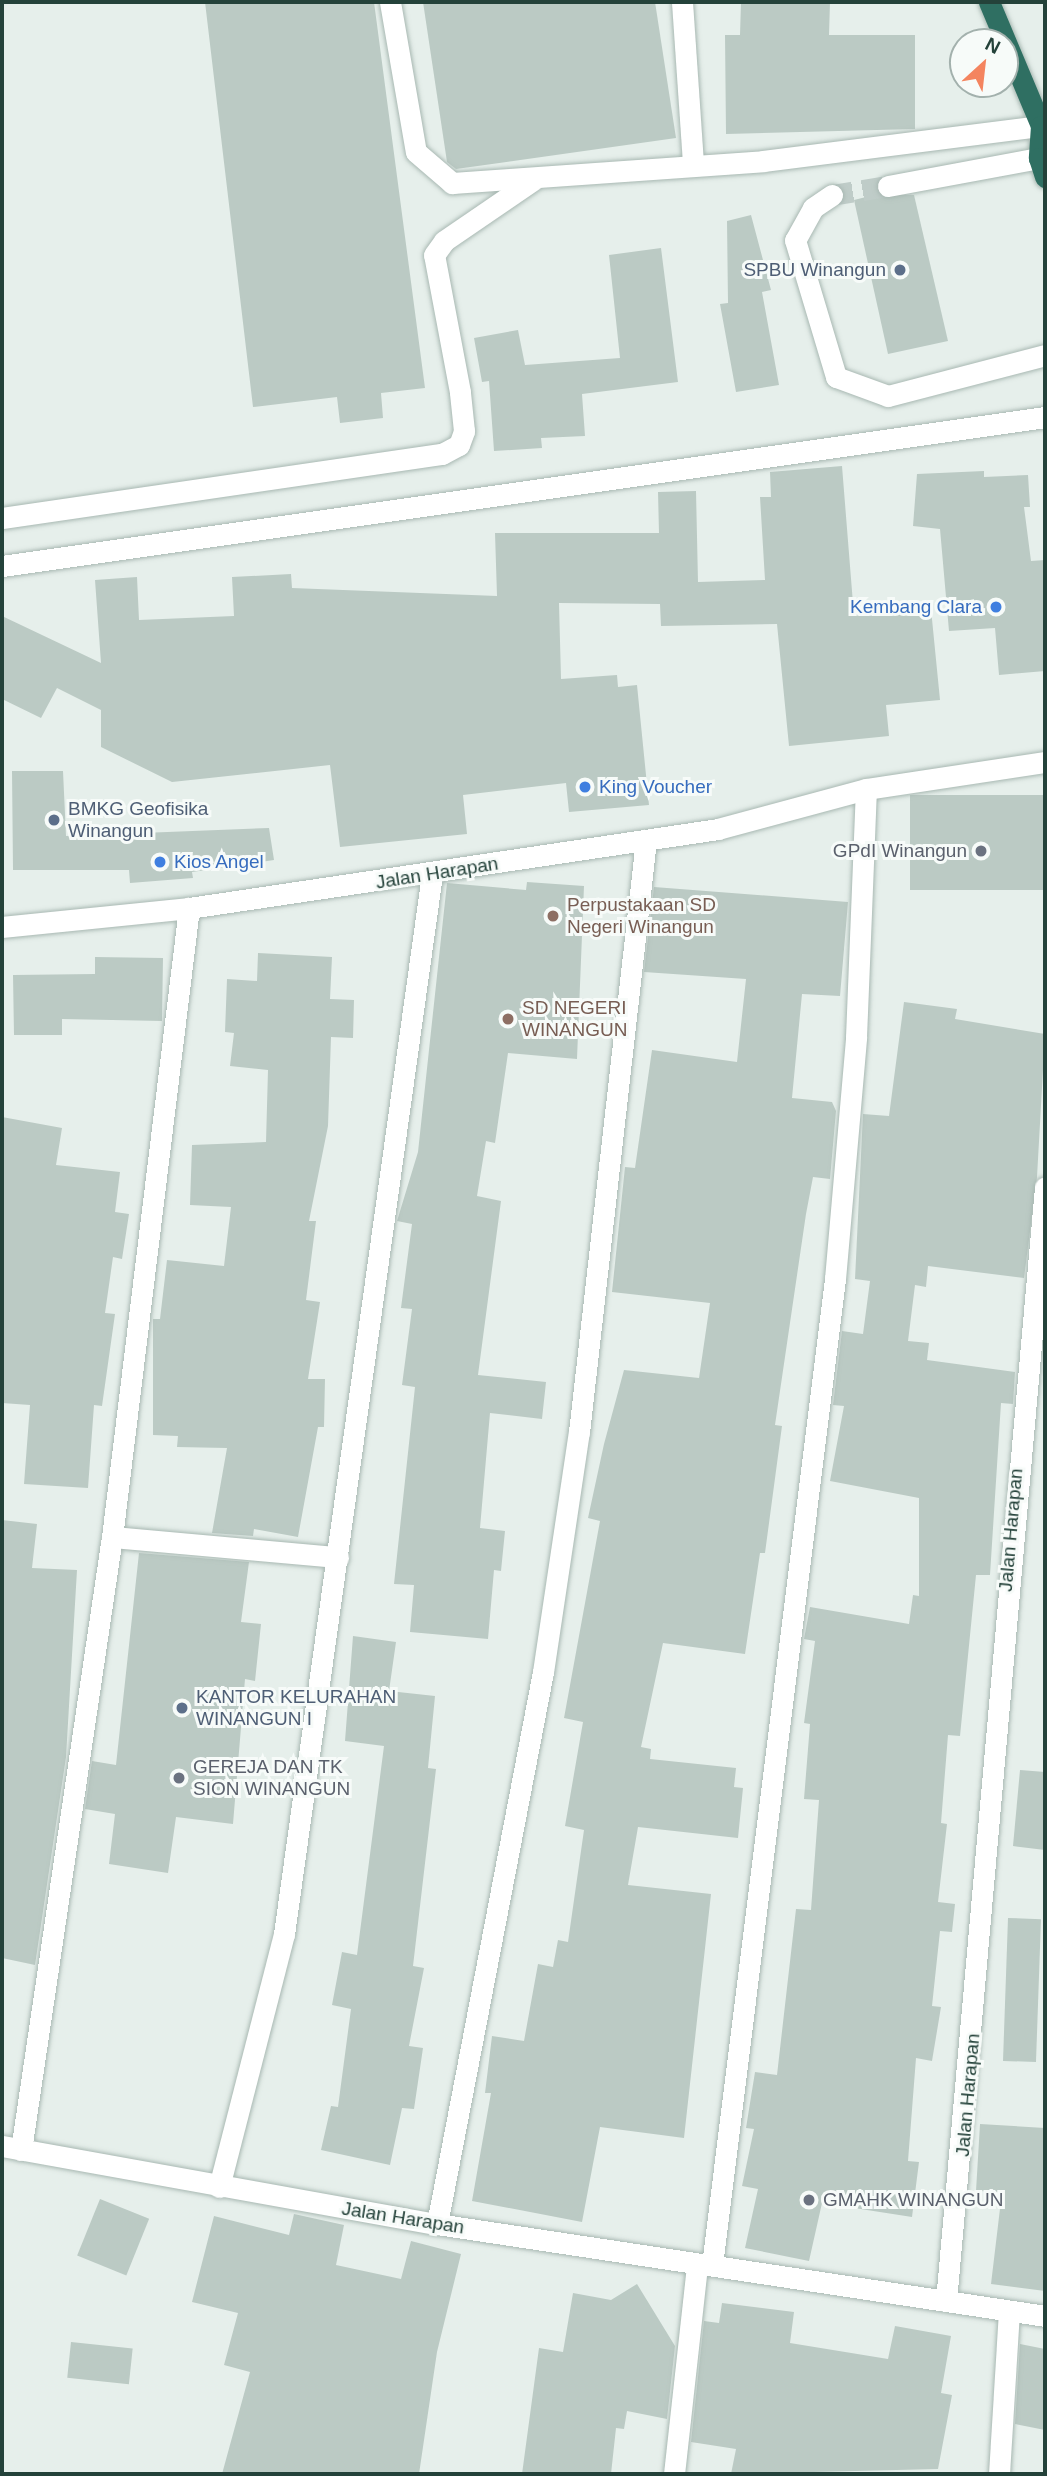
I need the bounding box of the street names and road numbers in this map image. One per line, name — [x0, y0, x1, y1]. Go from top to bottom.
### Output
street label: Jalan Harapan — [374, 852, 500, 894]
street label: Jalan Harapan — [994, 1467, 1028, 1593]
street label: Jalan Harapan — [951, 2032, 985, 2158]
street label: Jalan Harapan — [340, 2197, 466, 2239]

